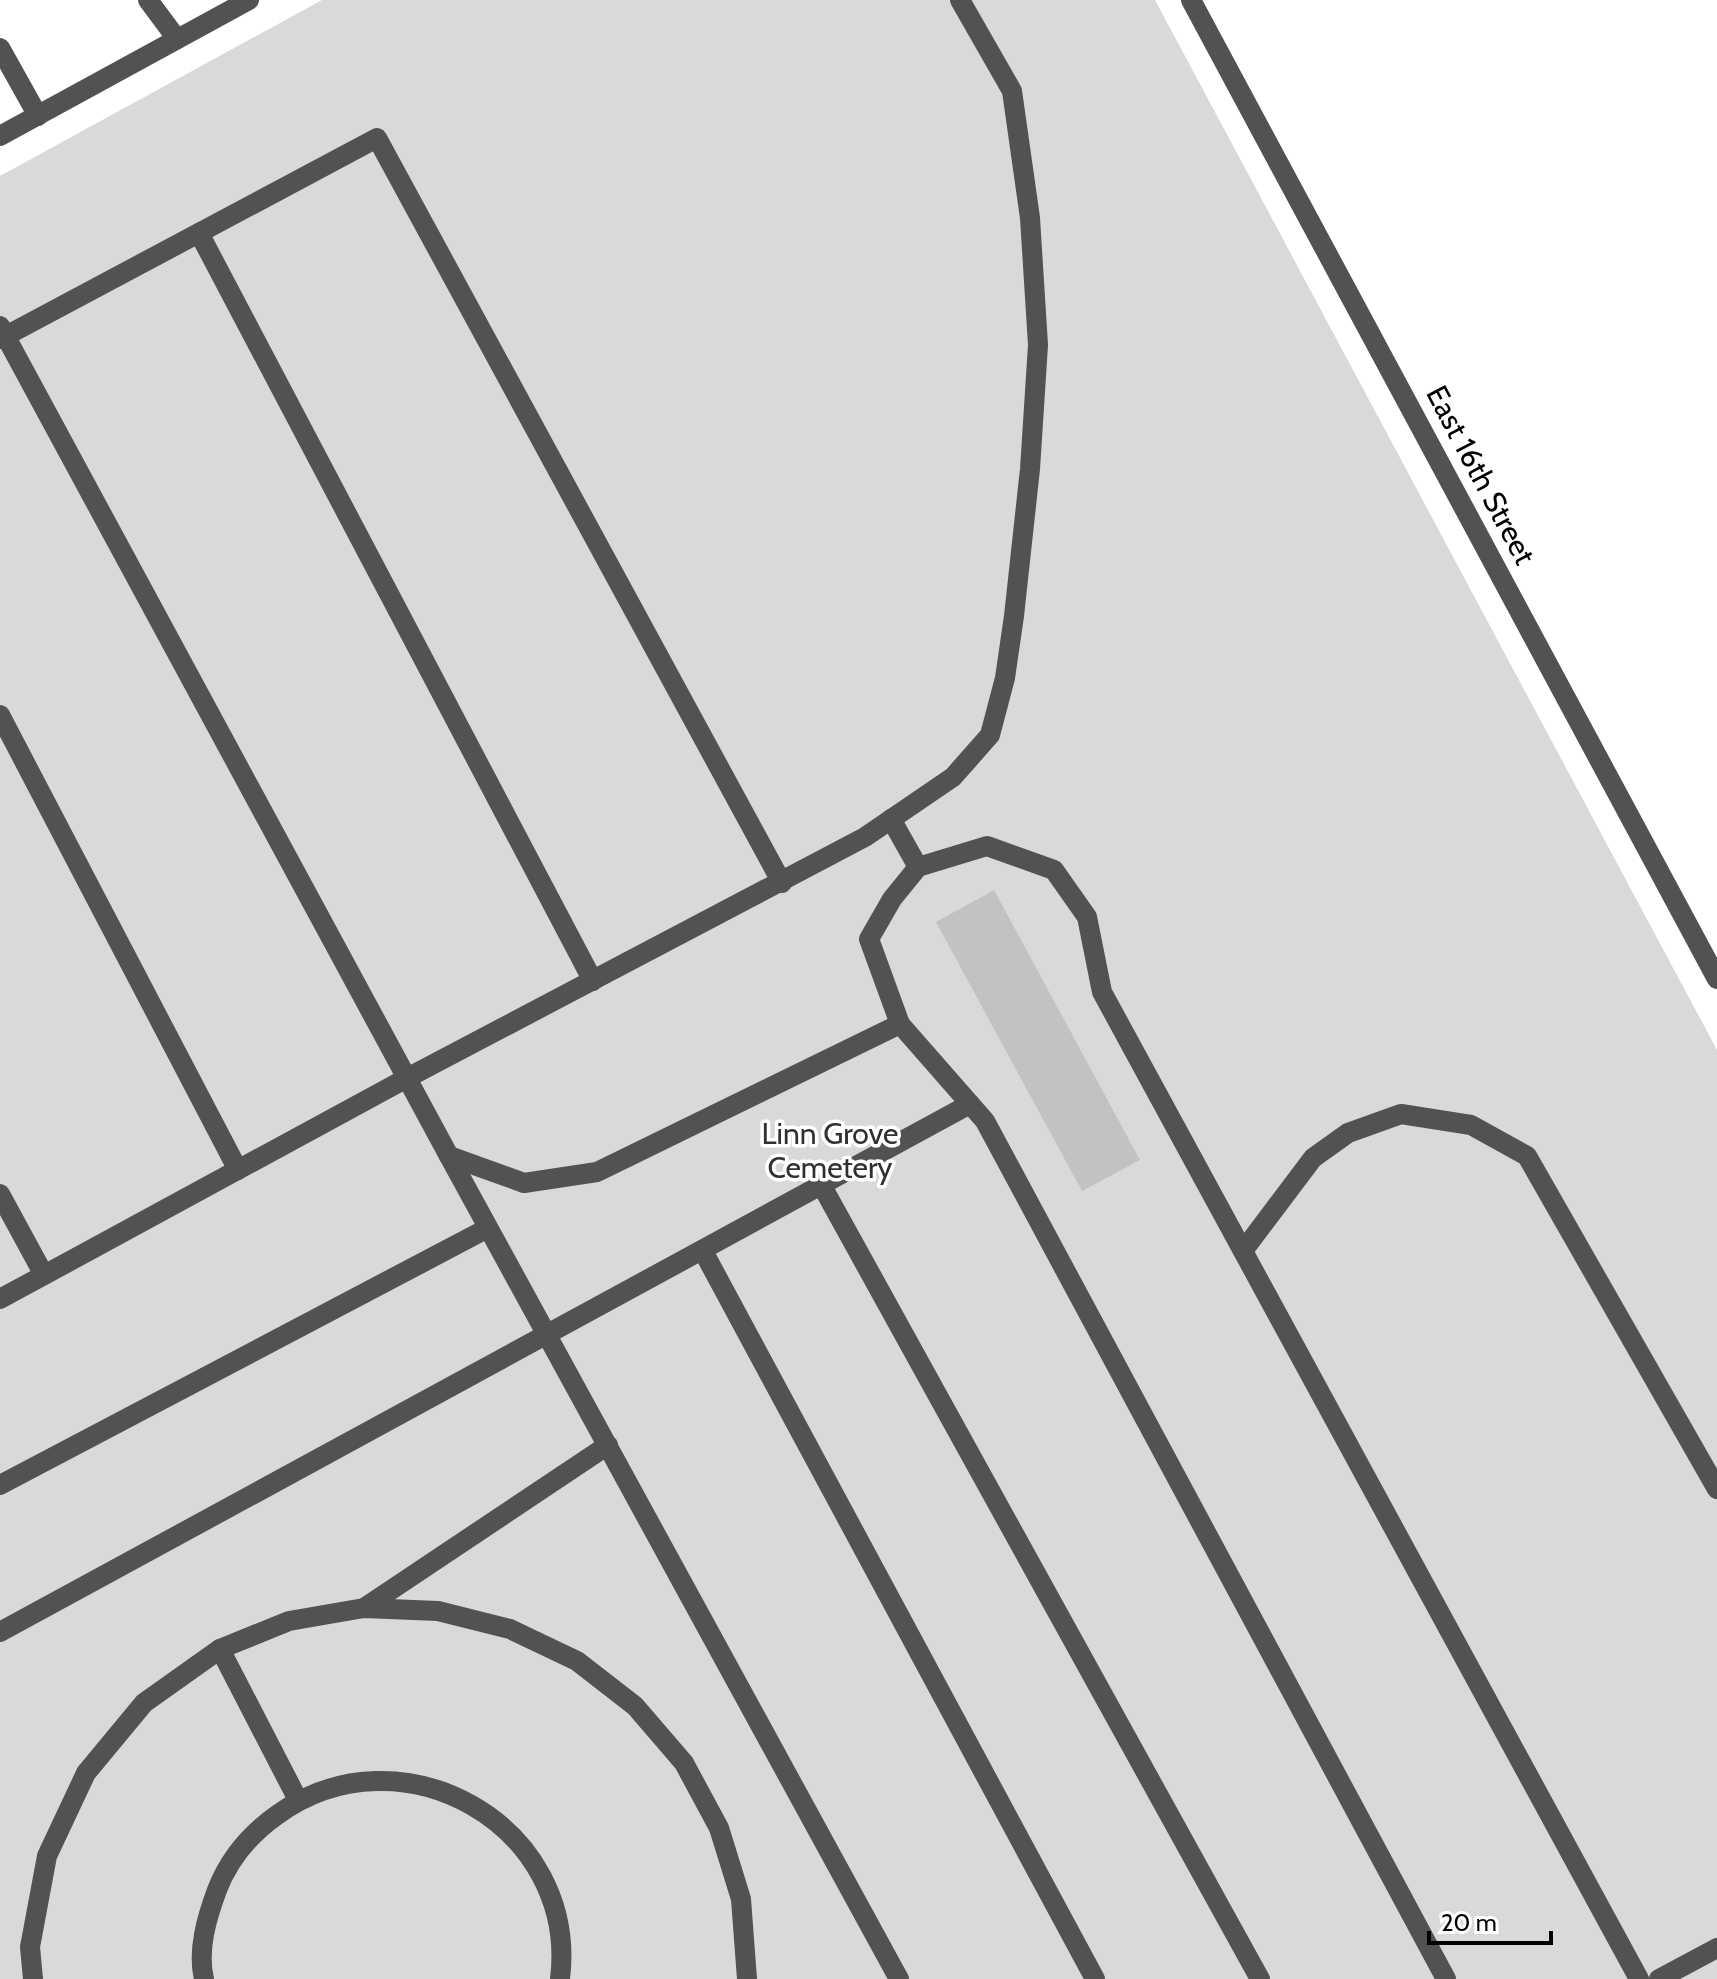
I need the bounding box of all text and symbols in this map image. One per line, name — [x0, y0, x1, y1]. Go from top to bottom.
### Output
street label: East 16th Street — [1418, 379, 1544, 571]
park label: Linn Grove Cemetery — [762, 1115, 898, 1186]
scale bar — [1429, 1895, 1551, 1945]
text: 20 m — [1441, 1908, 1497, 1937]

